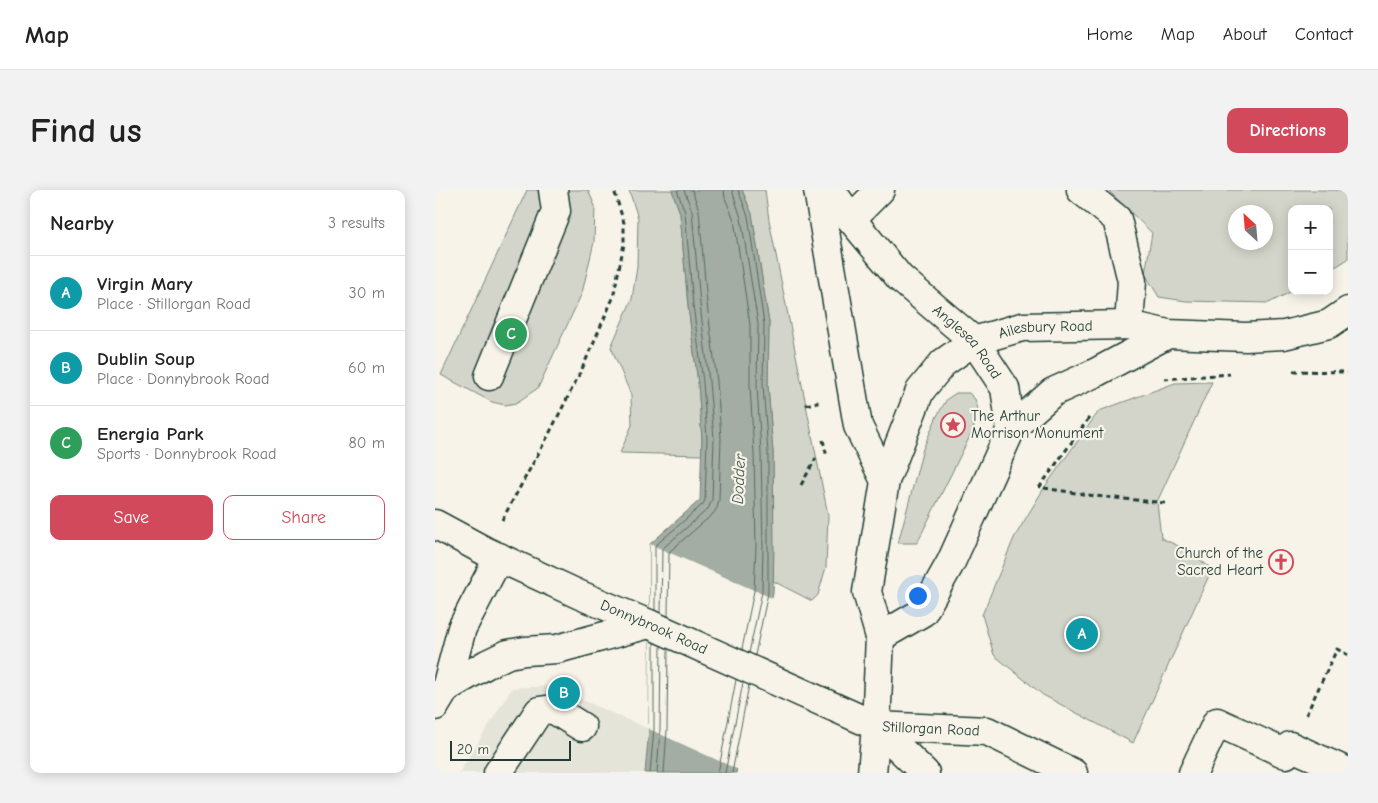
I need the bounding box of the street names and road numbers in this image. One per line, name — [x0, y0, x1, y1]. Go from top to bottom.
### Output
street label: Anglesea Road — [929, 301, 1005, 382]
street label: Ailesbury Road — [996, 317, 1093, 342]
street label: Donnybrook Road — [598, 596, 710, 658]
street label: Stillorgan Road — [882, 717, 980, 740]

